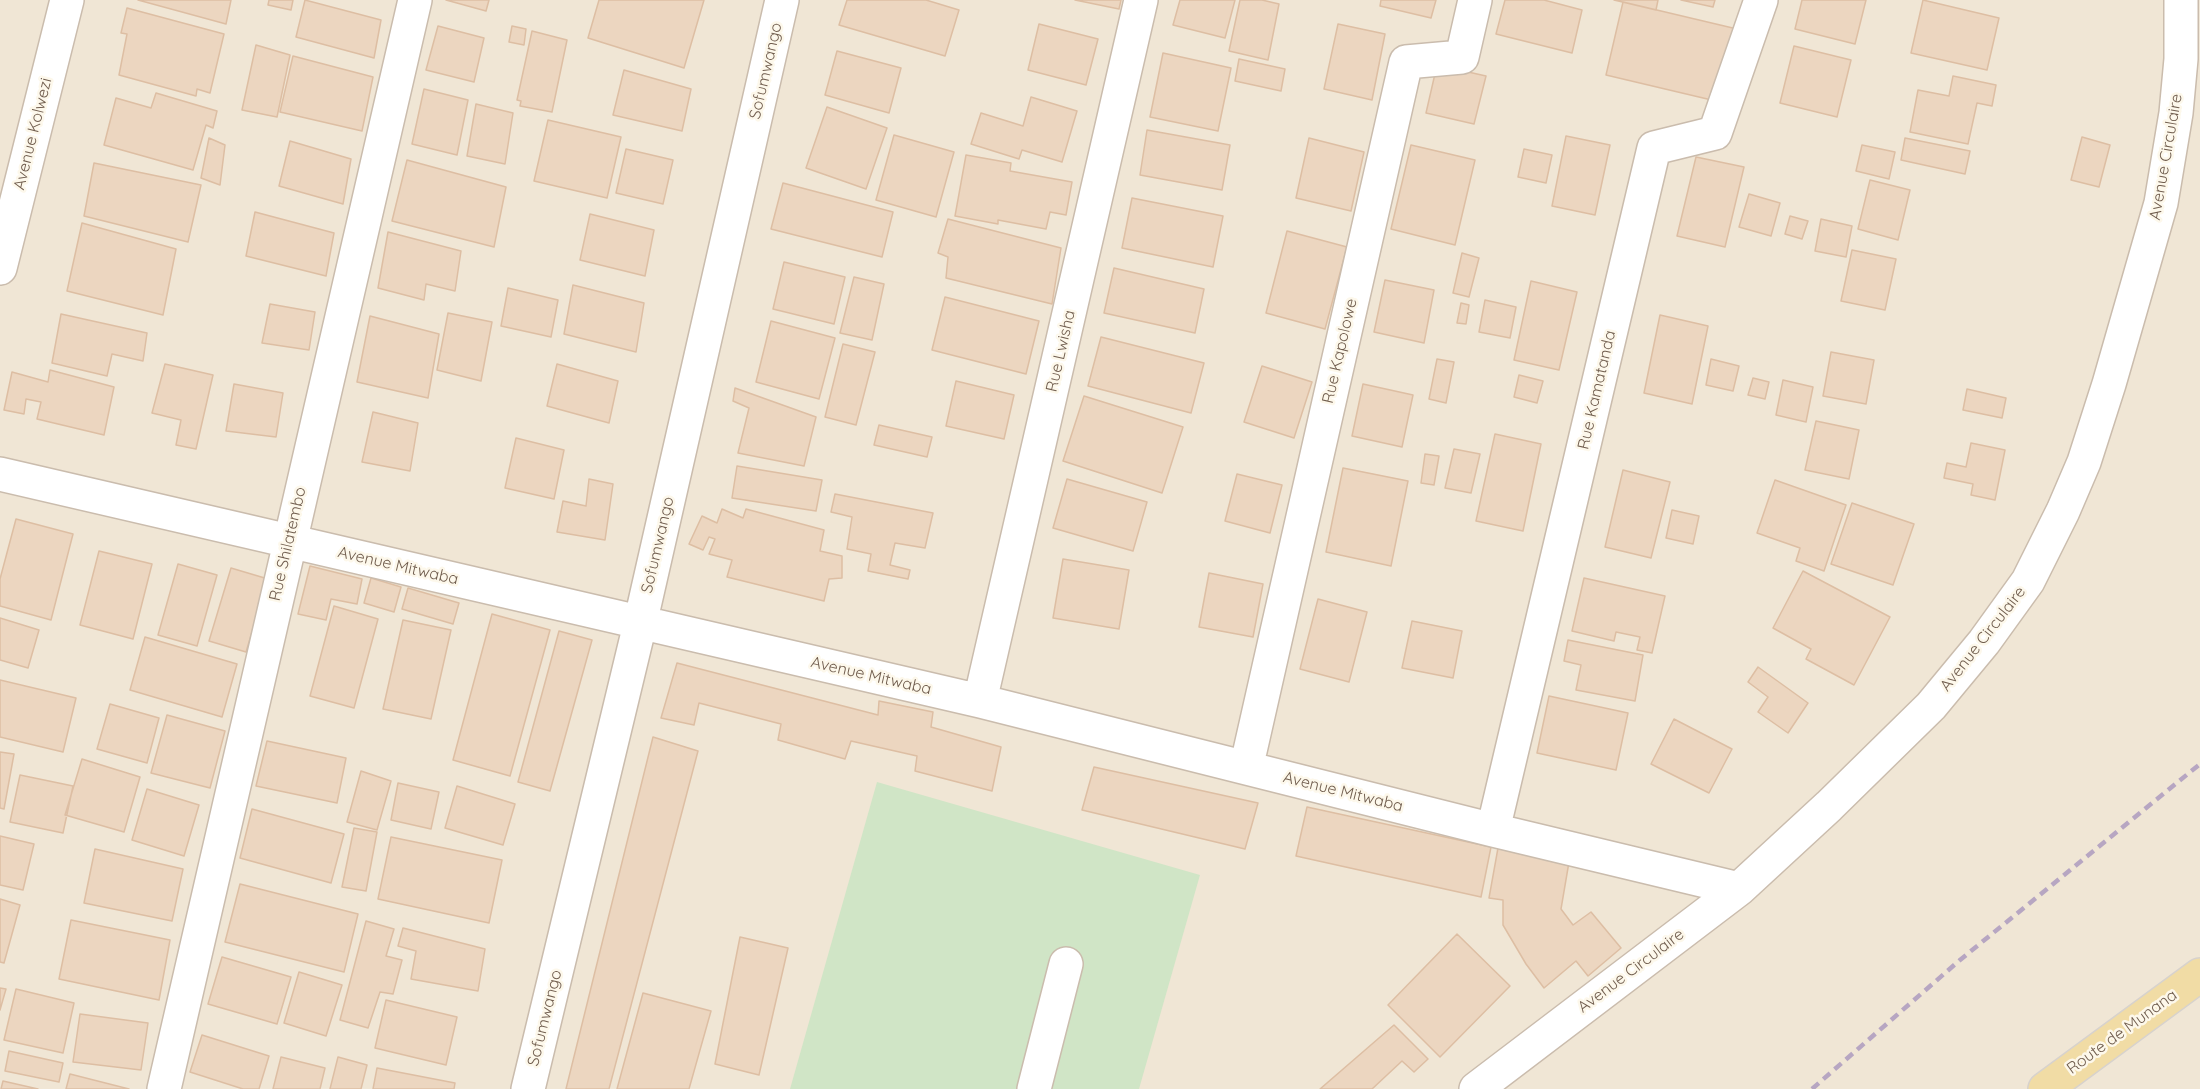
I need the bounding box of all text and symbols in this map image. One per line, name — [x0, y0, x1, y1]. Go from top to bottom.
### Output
street label: Sofumwango — [746, 21, 786, 121]
street label: Avenue Kolwezi — [10, 76, 56, 192]
street label: Avenue Circulaire — [2145, 92, 2187, 222]
street label: Rue Kapolowe — [1319, 297, 1361, 405]
street label: Rue Lwisha — [1042, 308, 1080, 394]
street label: Rue Kamatanda — [1574, 329, 1620, 451]
street label: Rue Shilatembo — [266, 485, 310, 603]
street label: Sofumwango — [638, 495, 678, 595]
street label: Avenue Mitwaba — [336, 543, 460, 589]
street label: Avenue Circulaire — [1936, 583, 2030, 695]
street label: Avenue Mitwaba — [809, 653, 933, 699]
street label: Avenue Mitwaba — [1281, 768, 1405, 816]
street label: Avenue Circulaire — [1574, 925, 1688, 1017]
street label: Sofumwango — [524, 968, 566, 1068]
street label: Route de Munana — [2063, 986, 2181, 1078]

